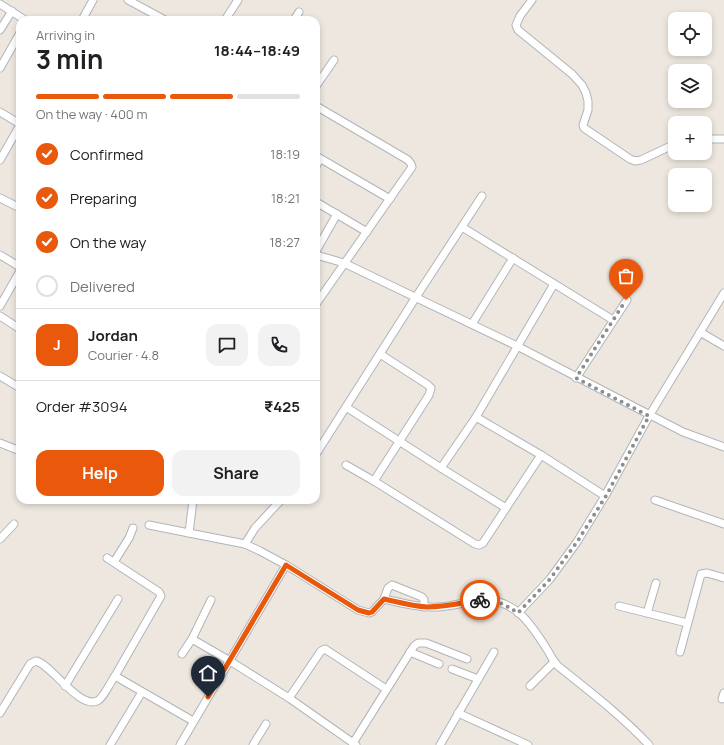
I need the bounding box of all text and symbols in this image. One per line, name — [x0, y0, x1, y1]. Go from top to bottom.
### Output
map controls — [668, 12, 712, 212]
button: locate — [668, 12, 712, 56]
text: Arriving in — [36, 26, 95, 44]
text: 18:44–18:49 — [214, 40, 300, 61]
text: 3 min — [36, 41, 103, 77]
button: layers — [668, 64, 712, 108]
text: On the way · 400 m — [36, 105, 147, 123]
button: + — [668, 116, 712, 160]
icon: check — [36, 143, 58, 165]
text: Confirmed — [70, 144, 143, 165]
text: 18:19 — [270, 145, 300, 163]
button: − — [668, 168, 712, 212]
icon: check — [36, 187, 58, 209]
text: Preparing — [70, 188, 137, 209]
text: 18:21 — [271, 189, 300, 207]
icon: check — [36, 231, 58, 253]
text: On the way — [70, 232, 146, 253]
text: 18:27 — [270, 233, 300, 251]
pin — [609, 259, 643, 300]
icon: bag — [615, 265, 637, 287]
text: Delivered — [70, 276, 135, 297]
button: chat — [206, 324, 248, 366]
button: phone — [258, 324, 300, 366]
text: Jordan — [88, 325, 138, 346]
text: J — [53, 334, 61, 355]
text: Courier · 4.8 — [88, 346, 159, 364]
text: Order #3094 — [36, 396, 128, 417]
text: ₹425 — [264, 396, 300, 417]
button: Help — [36, 450, 164, 496]
button: Share — [172, 450, 300, 496]
courier — [460, 580, 500, 620]
icon: bike — [469, 589, 491, 611]
pin — [191, 656, 225, 697]
icon: home — [197, 662, 219, 684]

